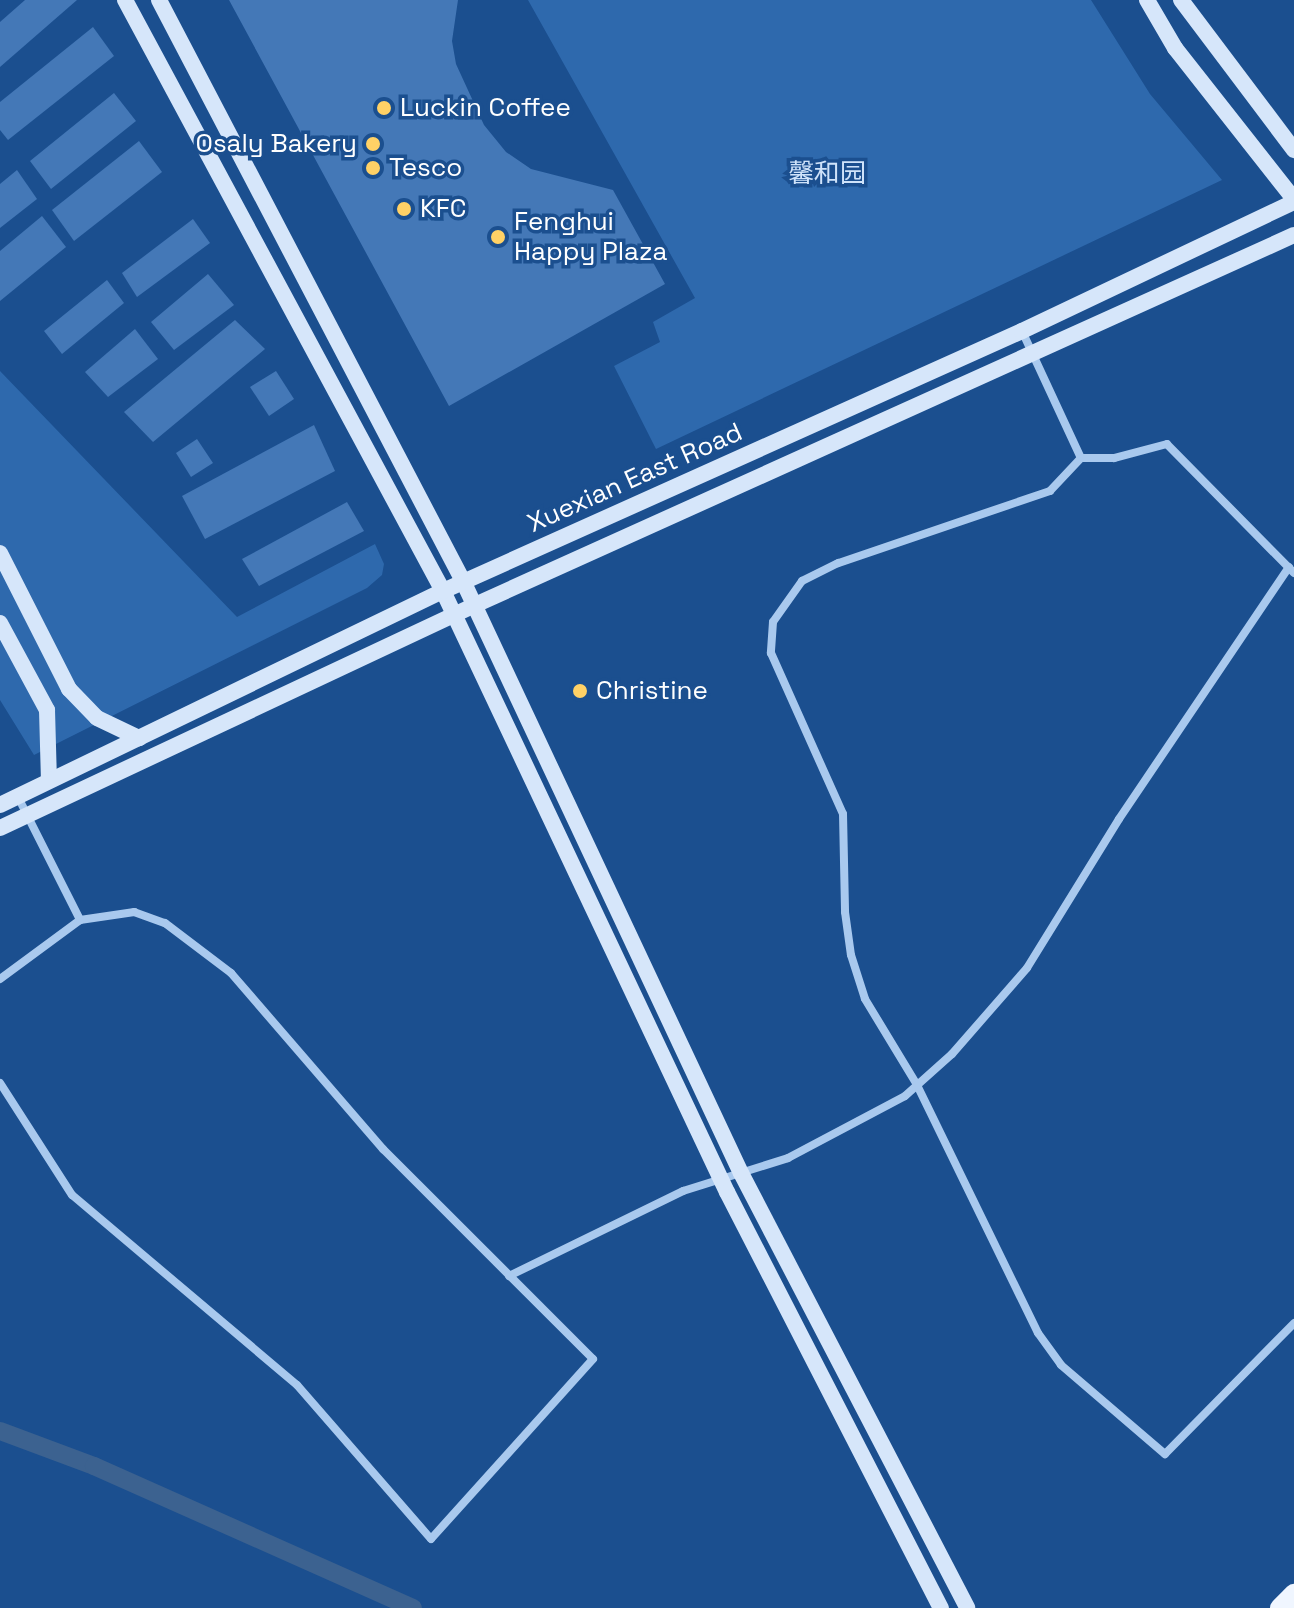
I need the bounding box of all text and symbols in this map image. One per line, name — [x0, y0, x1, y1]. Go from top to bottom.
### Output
place label: Luckin Coffee — [400, 92, 571, 124]
marker: Luckin Coffee — [375, 99, 393, 117]
place label: Osaly Bakery — [196, 128, 357, 160]
marker: Osaly Bakery — [364, 135, 382, 153]
place label: Tesco — [389, 152, 462, 184]
park label: 馨和园 — [788, 158, 866, 190]
marker: Tesco — [364, 159, 382, 177]
place label: KFC — [420, 193, 466, 225]
marker: KFC — [395, 200, 413, 218]
place label: Fenghui Happy Plaza — [514, 206, 667, 268]
marker: Fenghui Happy Plaza — [489, 228, 507, 246]
street label: Xuexian East Road — [523, 417, 747, 539]
place label: Christine — [596, 675, 708, 707]
marker: Christine — [571, 682, 589, 700]

